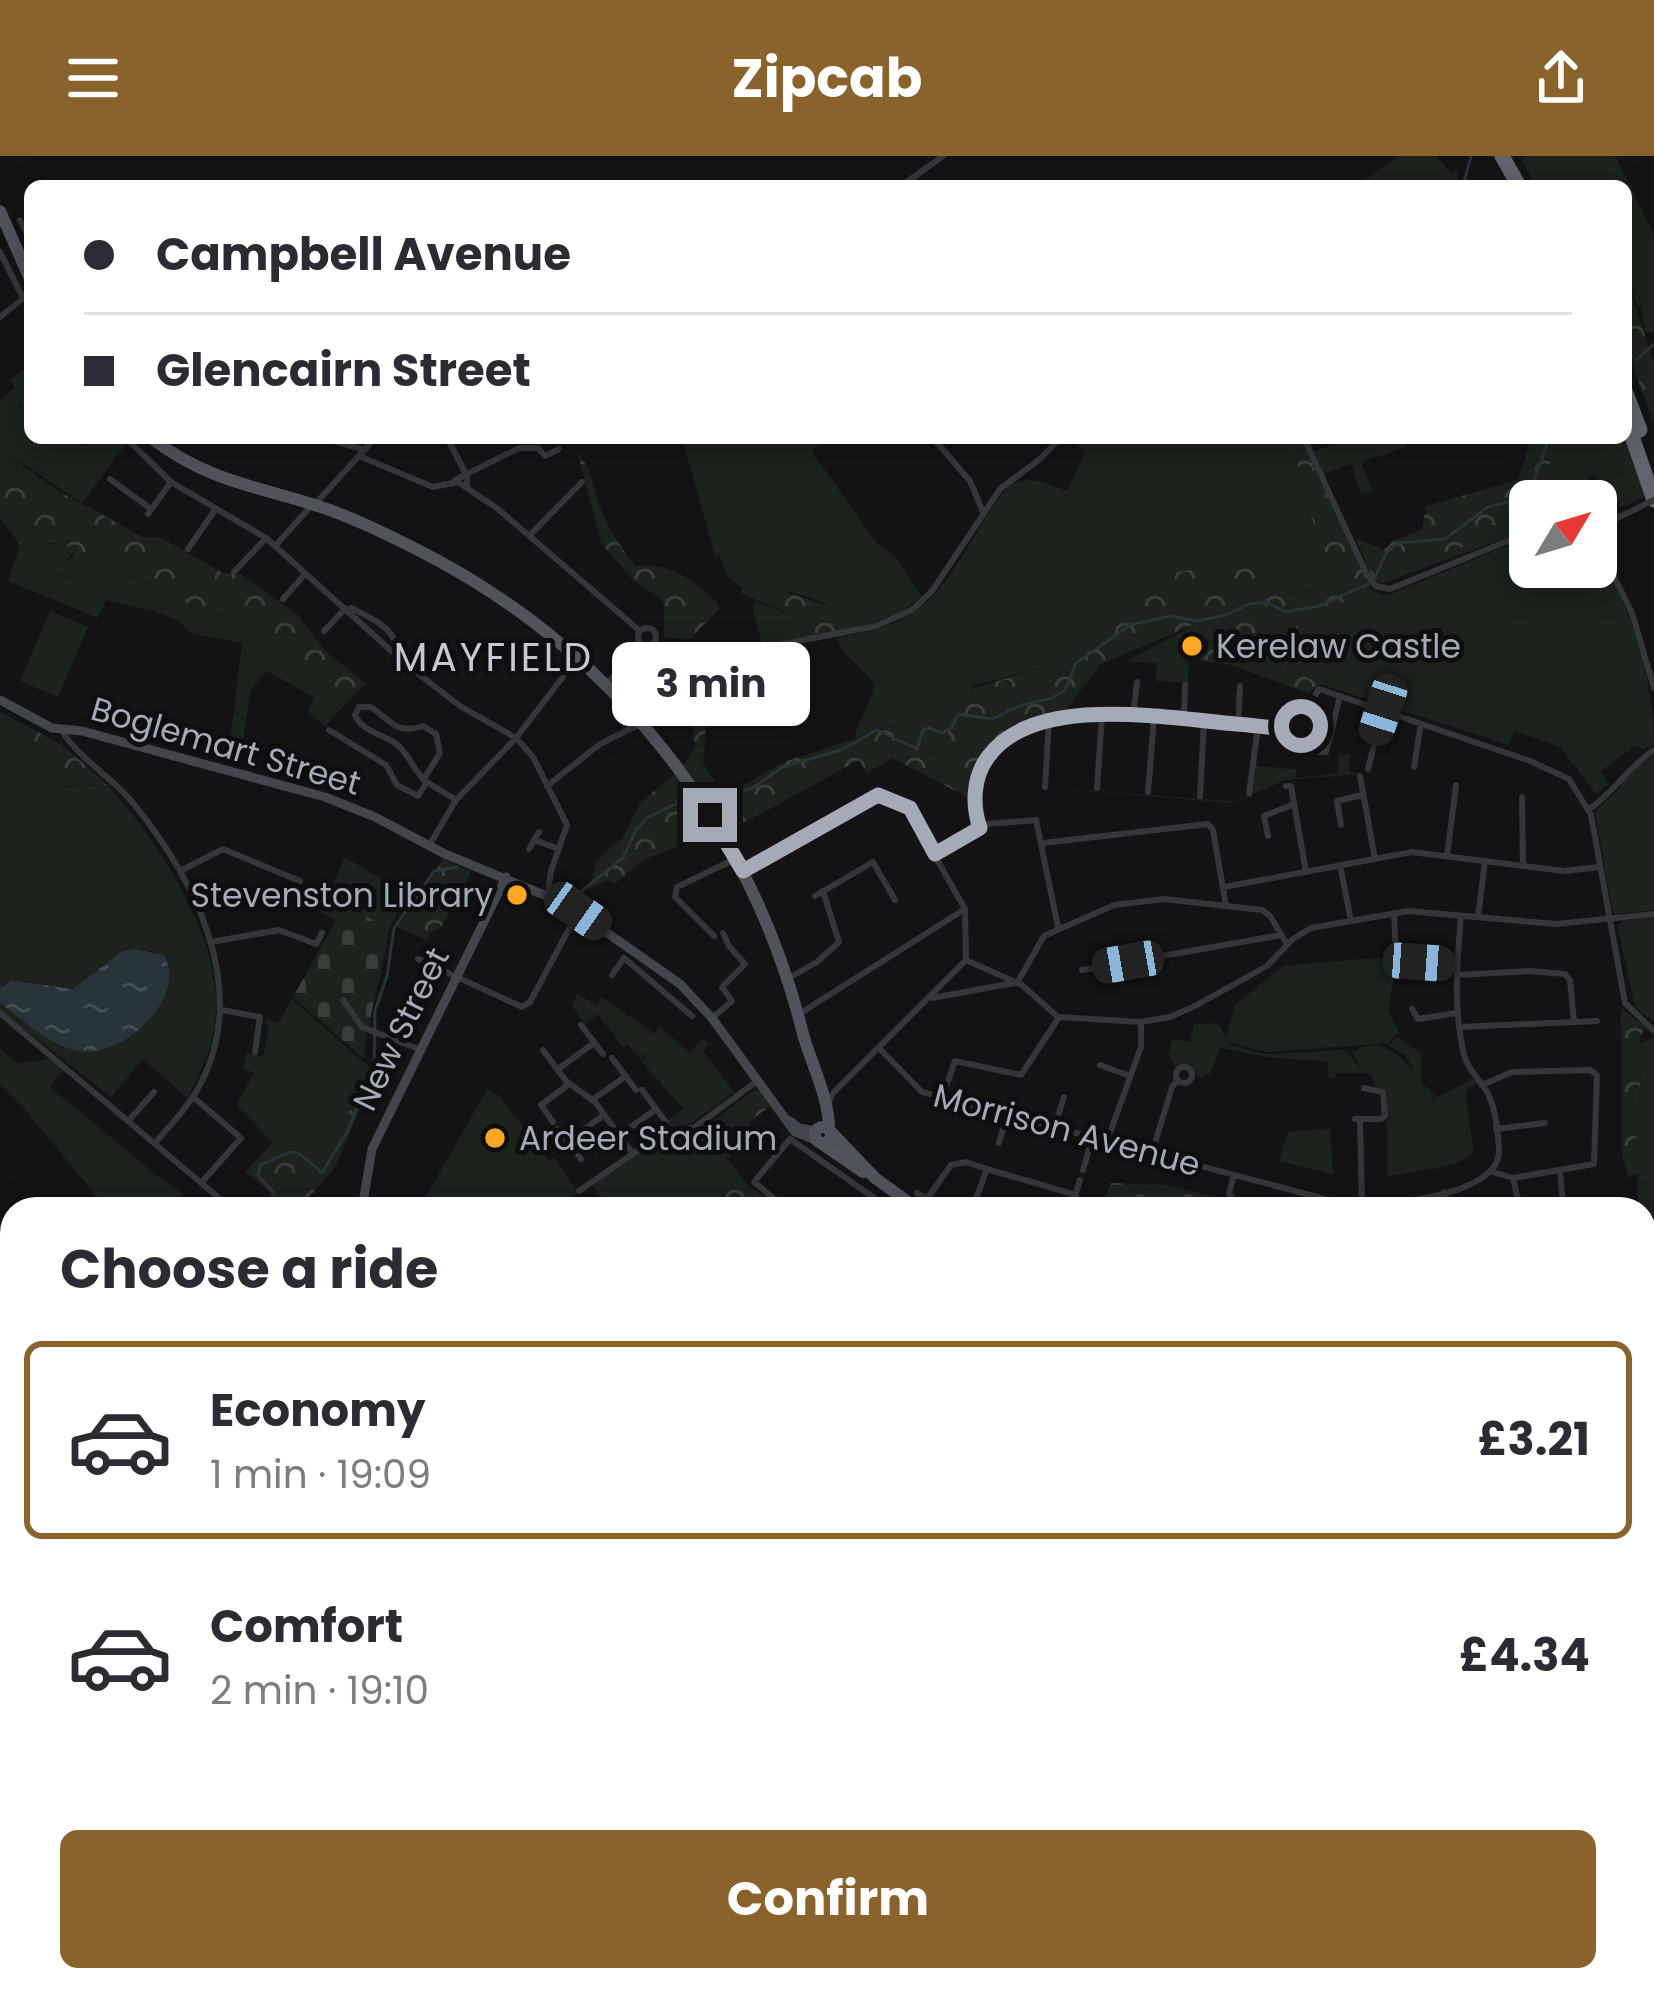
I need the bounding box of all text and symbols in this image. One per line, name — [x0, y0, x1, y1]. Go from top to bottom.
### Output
text: Zipcab — [732, 40, 922, 116]
icon: menu — [60, 45, 126, 111]
icon: share — [1528, 45, 1594, 111]
text: Campbell Avenue — [156, 223, 571, 286]
text: Glencairn Street — [156, 339, 531, 402]
north arrow — [1509, 480, 1617, 588]
map controls — [1509, 480, 1617, 588]
place label: Kerelaw Castle — [1216, 623, 1461, 670]
district label: MAYFIELD — [394, 630, 594, 685]
marker: Kerelaw Castle — [1179, 633, 1205, 659]
callout: 3 min — [611, 641, 809, 725]
text: 3 min — [656, 656, 766, 711]
car — [1355, 670, 1411, 750]
street label: Boglemart Street — [86, 685, 366, 807]
route start — [1274, 699, 1328, 753]
route end — [683, 788, 737, 842]
place label: Stevenston Library — [191, 872, 493, 919]
car — [538, 876, 618, 946]
marker: Stevenston Library — [504, 882, 530, 908]
car — [1089, 938, 1167, 986]
street label: New Street — [341, 940, 461, 1118]
car — [1382, 942, 1456, 982]
street label: Morrison Avenue — [928, 1072, 1206, 1188]
place label: Ardeer Stadium — [519, 1115, 777, 1162]
marker: Ardeer Stadium — [482, 1125, 508, 1151]
text: Choose a ride — [60, 1231, 438, 1307]
text: Economy — [210, 1379, 425, 1442]
icon: car — [66, 1386, 174, 1494]
text: £3.21 — [1478, 1408, 1590, 1471]
text: 1 min · 19:09 — [210, 1447, 431, 1502]
text: Comfort — [210, 1595, 403, 1658]
icon: car — [66, 1602, 174, 1710]
text: £4.34 — [1459, 1624, 1590, 1687]
text: 2 min · 19:10 — [210, 1663, 429, 1718]
button: Confirm — [60, 1830, 1596, 1968]

